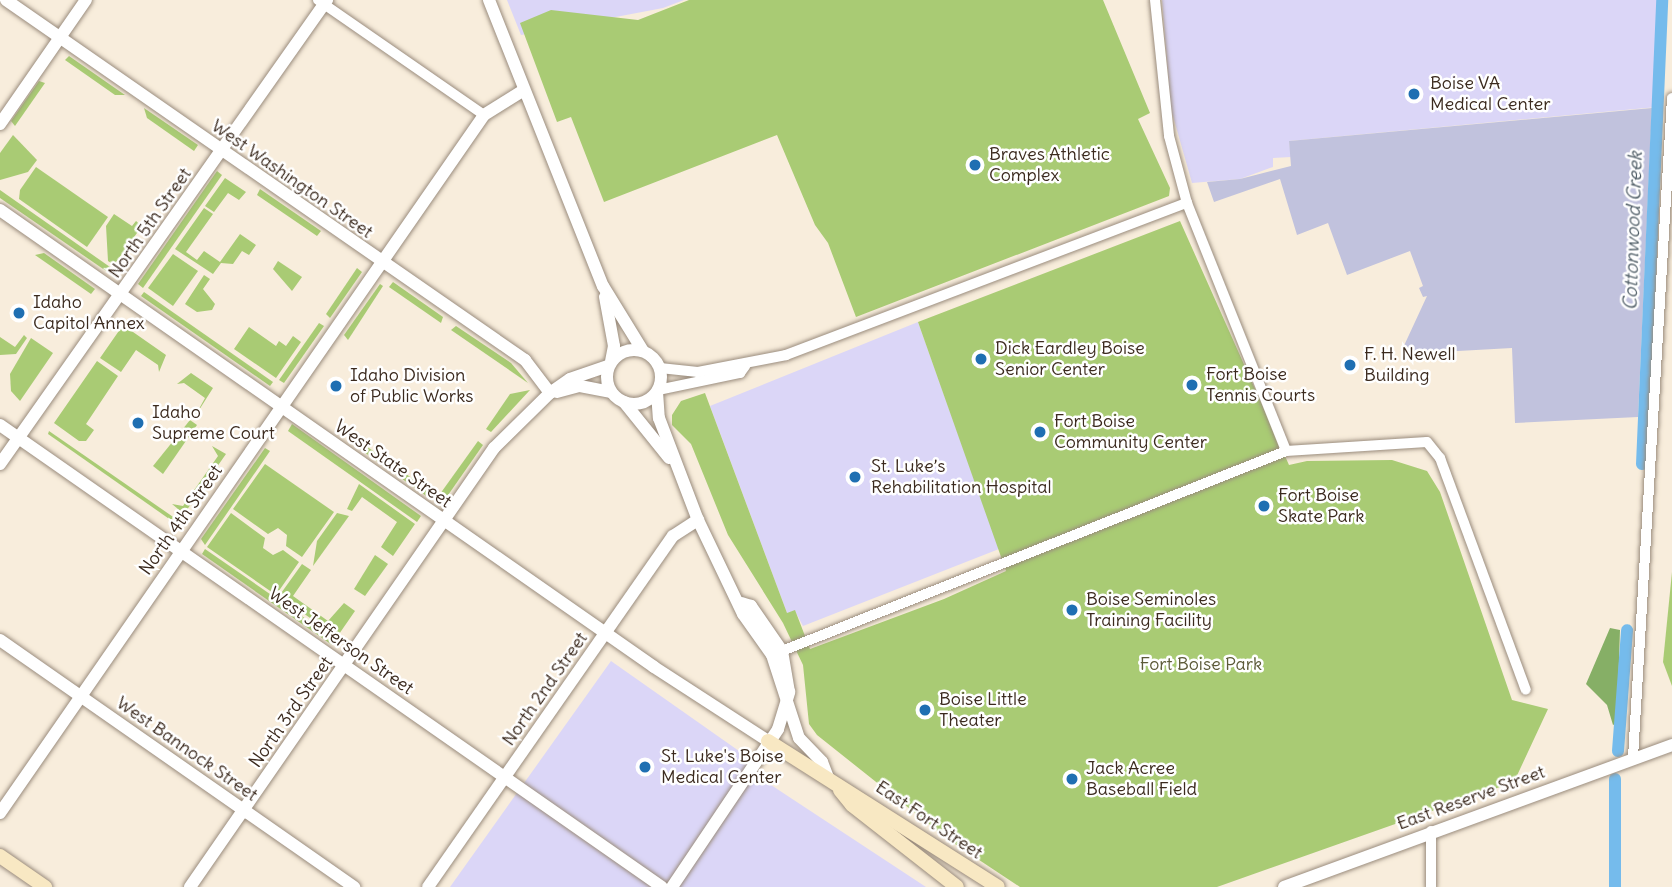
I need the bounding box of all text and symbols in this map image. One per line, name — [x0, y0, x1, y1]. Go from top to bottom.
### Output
place label: Boise VA Medical Center — [1430, 73, 1551, 116]
marker: Boise VA Medical Center — [1404, 84, 1424, 104]
street label: West Washington Street — [207, 115, 377, 243]
place label: Braves Athletic Complex — [989, 144, 1110, 186]
water label: Cottonwood Creek — [1619, 151, 1647, 311]
marker: Braves Athletic Complex — [967, 157, 983, 173]
street label: North 5th Street — [104, 164, 196, 282]
place label: Idaho Capitol Annex — [33, 292, 145, 334]
marker: Idaho Capitol Annex — [11, 305, 27, 321]
place label: Dick Eardley Boise Senior Center — [995, 338, 1145, 380]
place label: F. H. Newell Building — [1364, 344, 1456, 386]
marker: Dick Eardley Boise Senior Center — [973, 351, 989, 367]
marker: F. H. Newell Building — [1342, 357, 1358, 373]
place label: Fort Boise Tennis Courts — [1206, 364, 1315, 406]
place label: Idaho Division of Public Works — [350, 365, 474, 408]
marker: Fort Boise Tennis Courts — [1184, 377, 1200, 393]
marker: Idaho Division of Public Works — [328, 378, 344, 394]
place label: Idaho Supreme Court — [152, 402, 275, 444]
place label: Fort Boise Community Center — [1054, 411, 1207, 453]
marker: Idaho Supreme Court — [130, 415, 146, 431]
street label: West State Street — [330, 416, 456, 512]
marker: Fort Boise Community Center — [1032, 424, 1048, 440]
place label: St. Luke’s Rehabilitation Hospital — [871, 456, 1052, 498]
street label: North 4th Street — [135, 461, 227, 579]
marker: St. Luke’s Rehabilitation Hospital — [845, 467, 865, 487]
place label: Fort Boise Skate Park — [1278, 485, 1364, 528]
marker: Fort Boise Skate Park — [1256, 498, 1272, 514]
street label: West Jefferson Street — [264, 583, 418, 699]
place label: Boise Seminoles Training Facility — [1086, 589, 1216, 632]
marker: Boise Seminoles Training Facility — [1064, 602, 1080, 618]
street label: North 2nd Street — [498, 628, 592, 750]
street label: North 3rd Street — [245, 652, 337, 772]
park label: Fort Boise Park — [1140, 653, 1262, 675]
place label: Boise Little Theater — [939, 689, 1027, 732]
street label: West Bannock Street — [112, 692, 262, 806]
marker: Boise Little Theater — [917, 702, 933, 718]
place label: St. Luke's Boise Medical Center — [661, 746, 783, 788]
marker: St. Luke's Boise Medical Center — [635, 757, 655, 777]
place label: Jack Acree Baseball Field — [1086, 758, 1197, 800]
street label: East Reserve Street — [1394, 761, 1548, 835]
marker: Jack Acree Baseball Field — [1064, 771, 1080, 787]
street label: East Fort Street — [871, 776, 987, 864]

